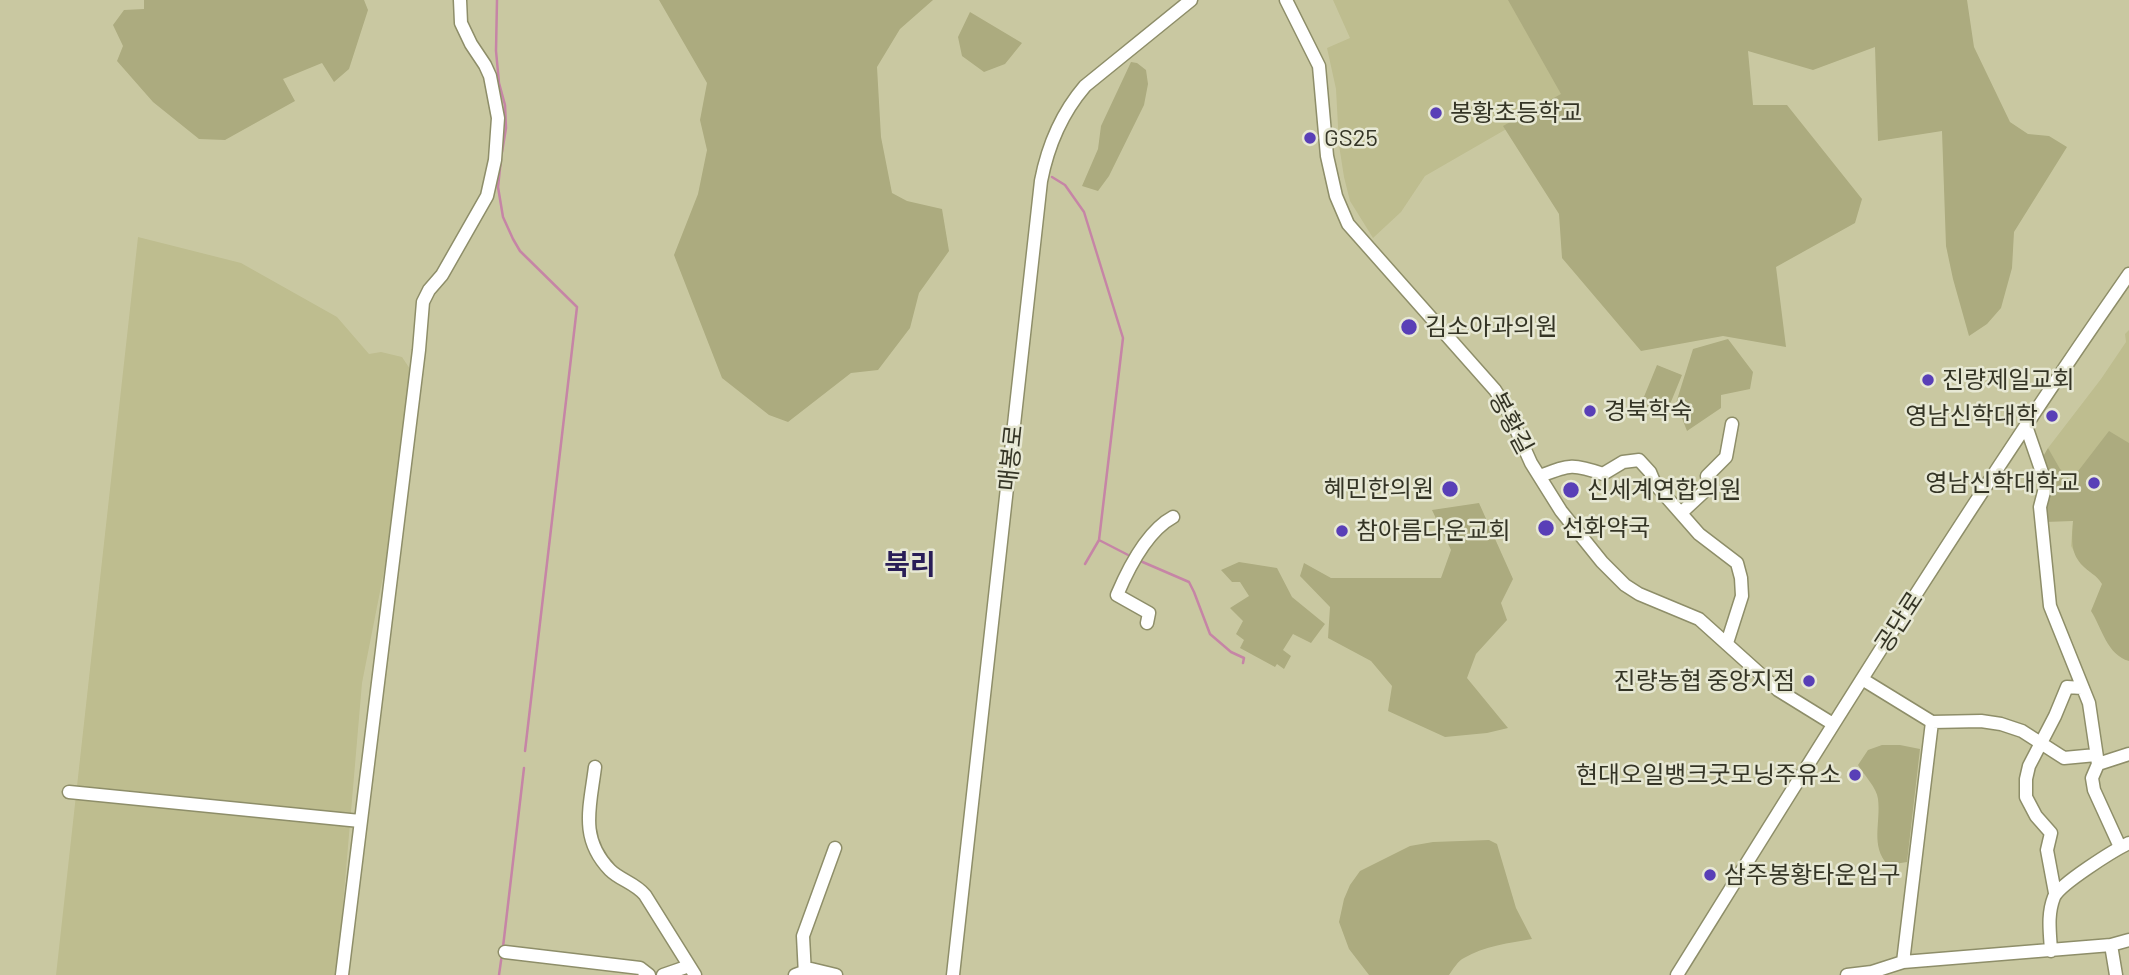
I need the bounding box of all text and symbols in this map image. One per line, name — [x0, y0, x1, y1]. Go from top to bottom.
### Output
place label: 봉황초등학교 — [1450, 99, 1582, 127]
marker: 봉황초등학교 — [1428, 105, 1444, 121]
place label: GS25 — [1324, 124, 1378, 152]
marker: GS25 — [1302, 130, 1318, 146]
place label: 김소아과의원 — [1425, 313, 1557, 341]
marker: 김소아과의원 — [1399, 317, 1419, 337]
place label: 진량제일교회 — [1942, 366, 2074, 394]
marker: 진량제일교회 — [1920, 372, 1936, 388]
street label: 봉황길 — [1483, 387, 1539, 459]
place label: 경북학숙 — [1604, 397, 1692, 425]
place label: 영남신학대학 — [1906, 402, 2038, 430]
marker: 경북학숙 — [1582, 403, 1598, 419]
marker: 영남신학대학 — [2044, 408, 2060, 424]
street label: 매봉로 — [993, 424, 1029, 492]
place label: 영남신학대학교 — [1925, 469, 2080, 497]
place label: 혜민한의원 — [1324, 475, 1434, 503]
marker: 영남신학대학교 — [2086, 475, 2102, 491]
place label: 신세계연합의원 — [1587, 476, 1742, 504]
marker: 혜민한의원 — [1440, 479, 1460, 499]
marker: 신세계연합의원 — [1561, 480, 1581, 500]
place label: 선화약국 — [1562, 514, 1650, 542]
place label: 참아름다운교회 — [1356, 517, 1511, 545]
marker: 선화약국 — [1536, 518, 1556, 538]
marker: 참아름다운교회 — [1334, 523, 1350, 539]
district label: 북리 — [884, 548, 936, 582]
street label: 공단로 — [1869, 586, 1929, 658]
place label: 진량농협 중앙지점 — [1614, 667, 1795, 695]
marker: 진량농협 중앙지점 — [1801, 673, 1817, 689]
place label: 현대오일뱅크굿모닝주유소 — [1576, 761, 1841, 789]
marker: 현대오일뱅크굿모닝주유소 — [1847, 767, 1863, 783]
place label: 삼주봉황타운입구 — [1724, 861, 1901, 889]
marker: 삼주봉황타운입구 — [1702, 867, 1718, 883]

